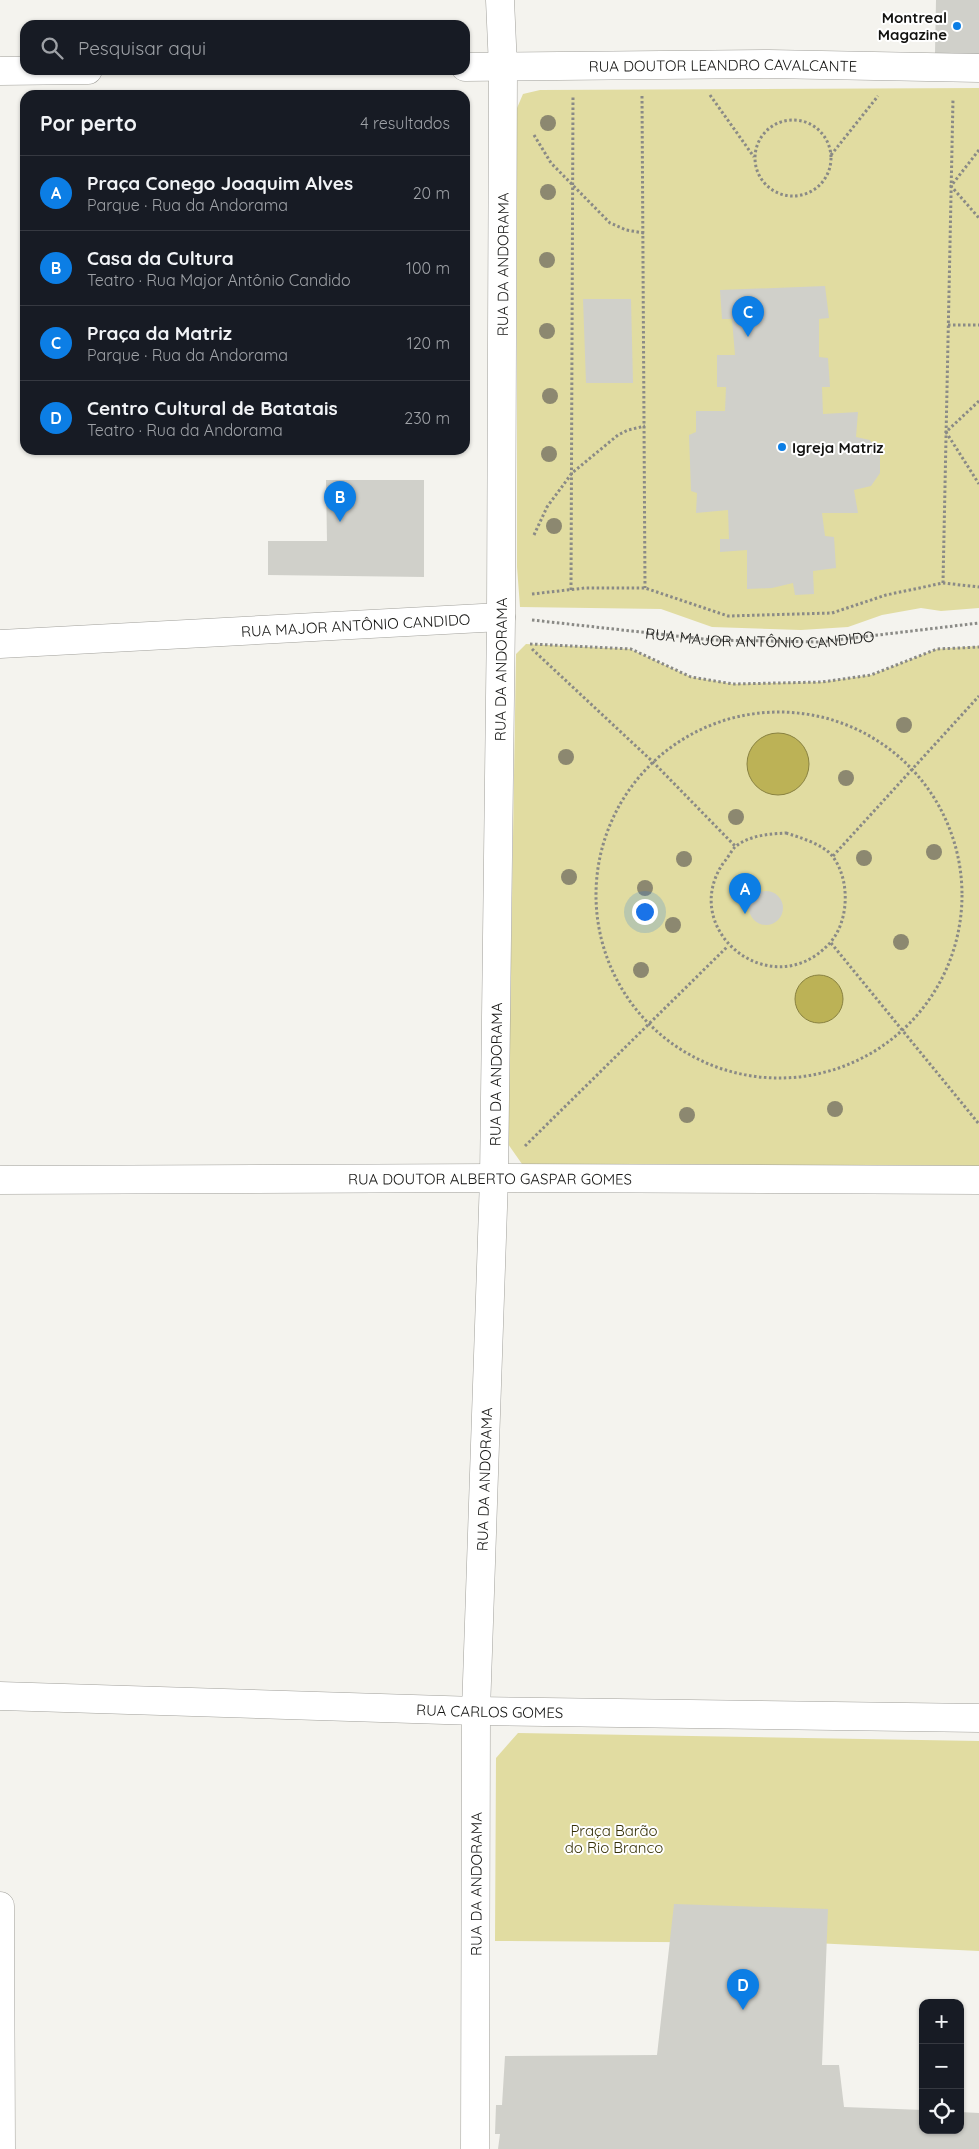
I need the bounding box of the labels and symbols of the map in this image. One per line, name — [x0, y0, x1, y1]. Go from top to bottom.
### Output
place label: Montreal Magazine — [878, 8, 947, 44]
marker: Montreal Magazine — [951, 20, 963, 32]
street label: RUA DOUTOR LEANDRO CAVALCANTE — [589, 54, 857, 75]
street label: RUA DA ANDORAMA — [493, 192, 512, 336]
pin: C — [732, 296, 764, 337]
place label: Igreja Matriz — [792, 438, 884, 457]
marker: Igreja Matriz — [776, 441, 788, 453]
pin: B — [324, 481, 356, 522]
street label: RUA DA ANDORAMA — [490, 597, 511, 741]
street label: RUA MAJOR ANTÔNIO CANDIDO — [240, 609, 471, 641]
street label: RUA MAJOR ANTÔNIO CANDIDO — [644, 623, 875, 652]
pin: A — [729, 873, 761, 914]
your location — [632, 899, 658, 925]
street label: RUA DA ANDORAMA — [485, 1002, 506, 1146]
street label: RUA DOUTOR ALBERTO GASPAR GOMES — [348, 1168, 632, 1188]
street label: RUA DA ANDORAMA — [472, 1407, 496, 1551]
street label: RUA CARLOS GOMES — [416, 1700, 563, 1722]
street label: RUA DA ANDORAMA — [466, 1812, 485, 1956]
park label: Praça Barão do Rio Branco — [565, 1821, 663, 1857]
pin: D — [727, 1969, 759, 2010]

